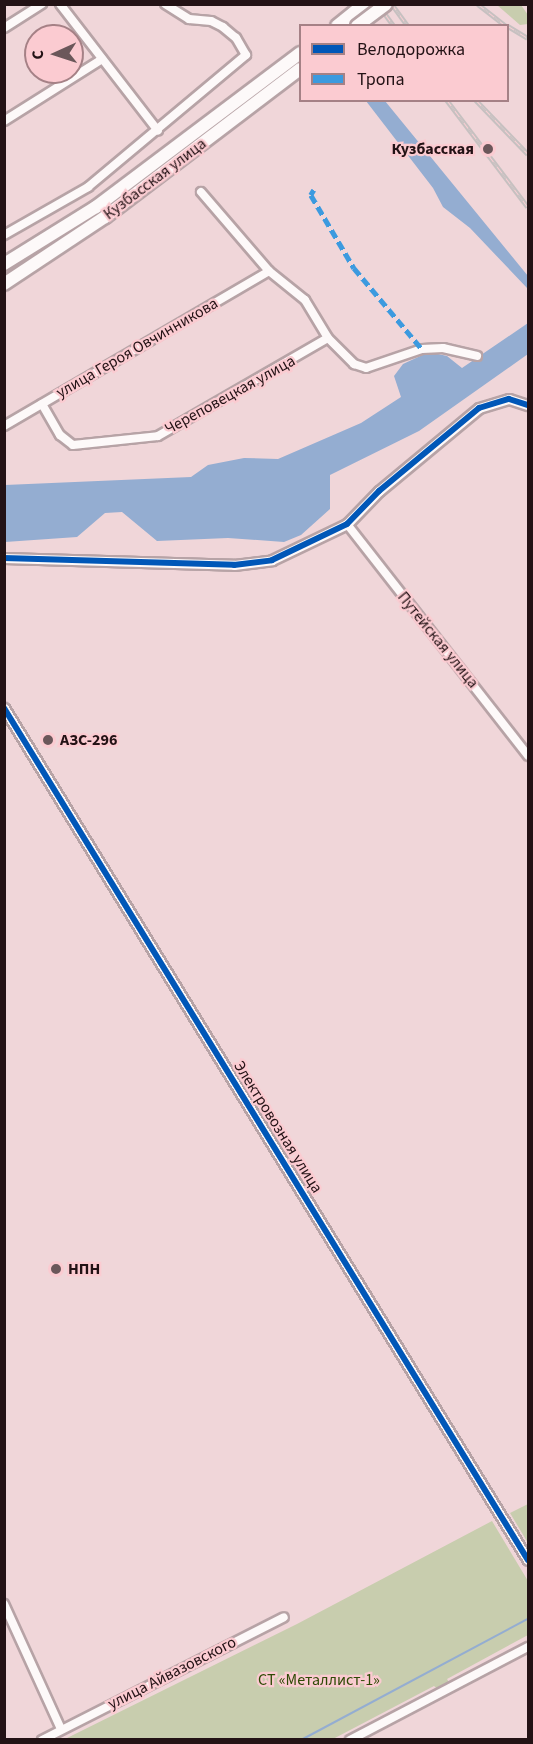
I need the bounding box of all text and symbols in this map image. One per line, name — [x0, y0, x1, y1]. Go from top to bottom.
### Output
north arrow — [24, 24, 84, 84]
legend — [299, 24, 509, 102]
text: Велодорожка — [357, 37, 465, 62]
text: С — [27, 50, 49, 60]
text: Тропа — [357, 67, 405, 92]
street label: Кузбасская улица — [100, 134, 210, 224]
place label: Кузбасская — [391, 139, 474, 159]
marker: Кузбасская — [479, 140, 497, 158]
street label: улица Героя Овчинникова — [53, 294, 221, 402]
street label: Череповецкая улица — [161, 351, 299, 439]
street label: Путейская улица — [393, 588, 483, 692]
place label: АЗС-296 — [60, 730, 117, 750]
marker: АЗС-296 — [41, 733, 55, 747]
street label: Электровозная улица — [230, 1057, 326, 1197]
place label: НПН — [68, 1259, 100, 1279]
marker: НПН — [49, 1262, 63, 1276]
street label: улица Айвазовского — [105, 1632, 239, 1714]
park label: СТ «Металлист-1» — [258, 1670, 380, 1690]

